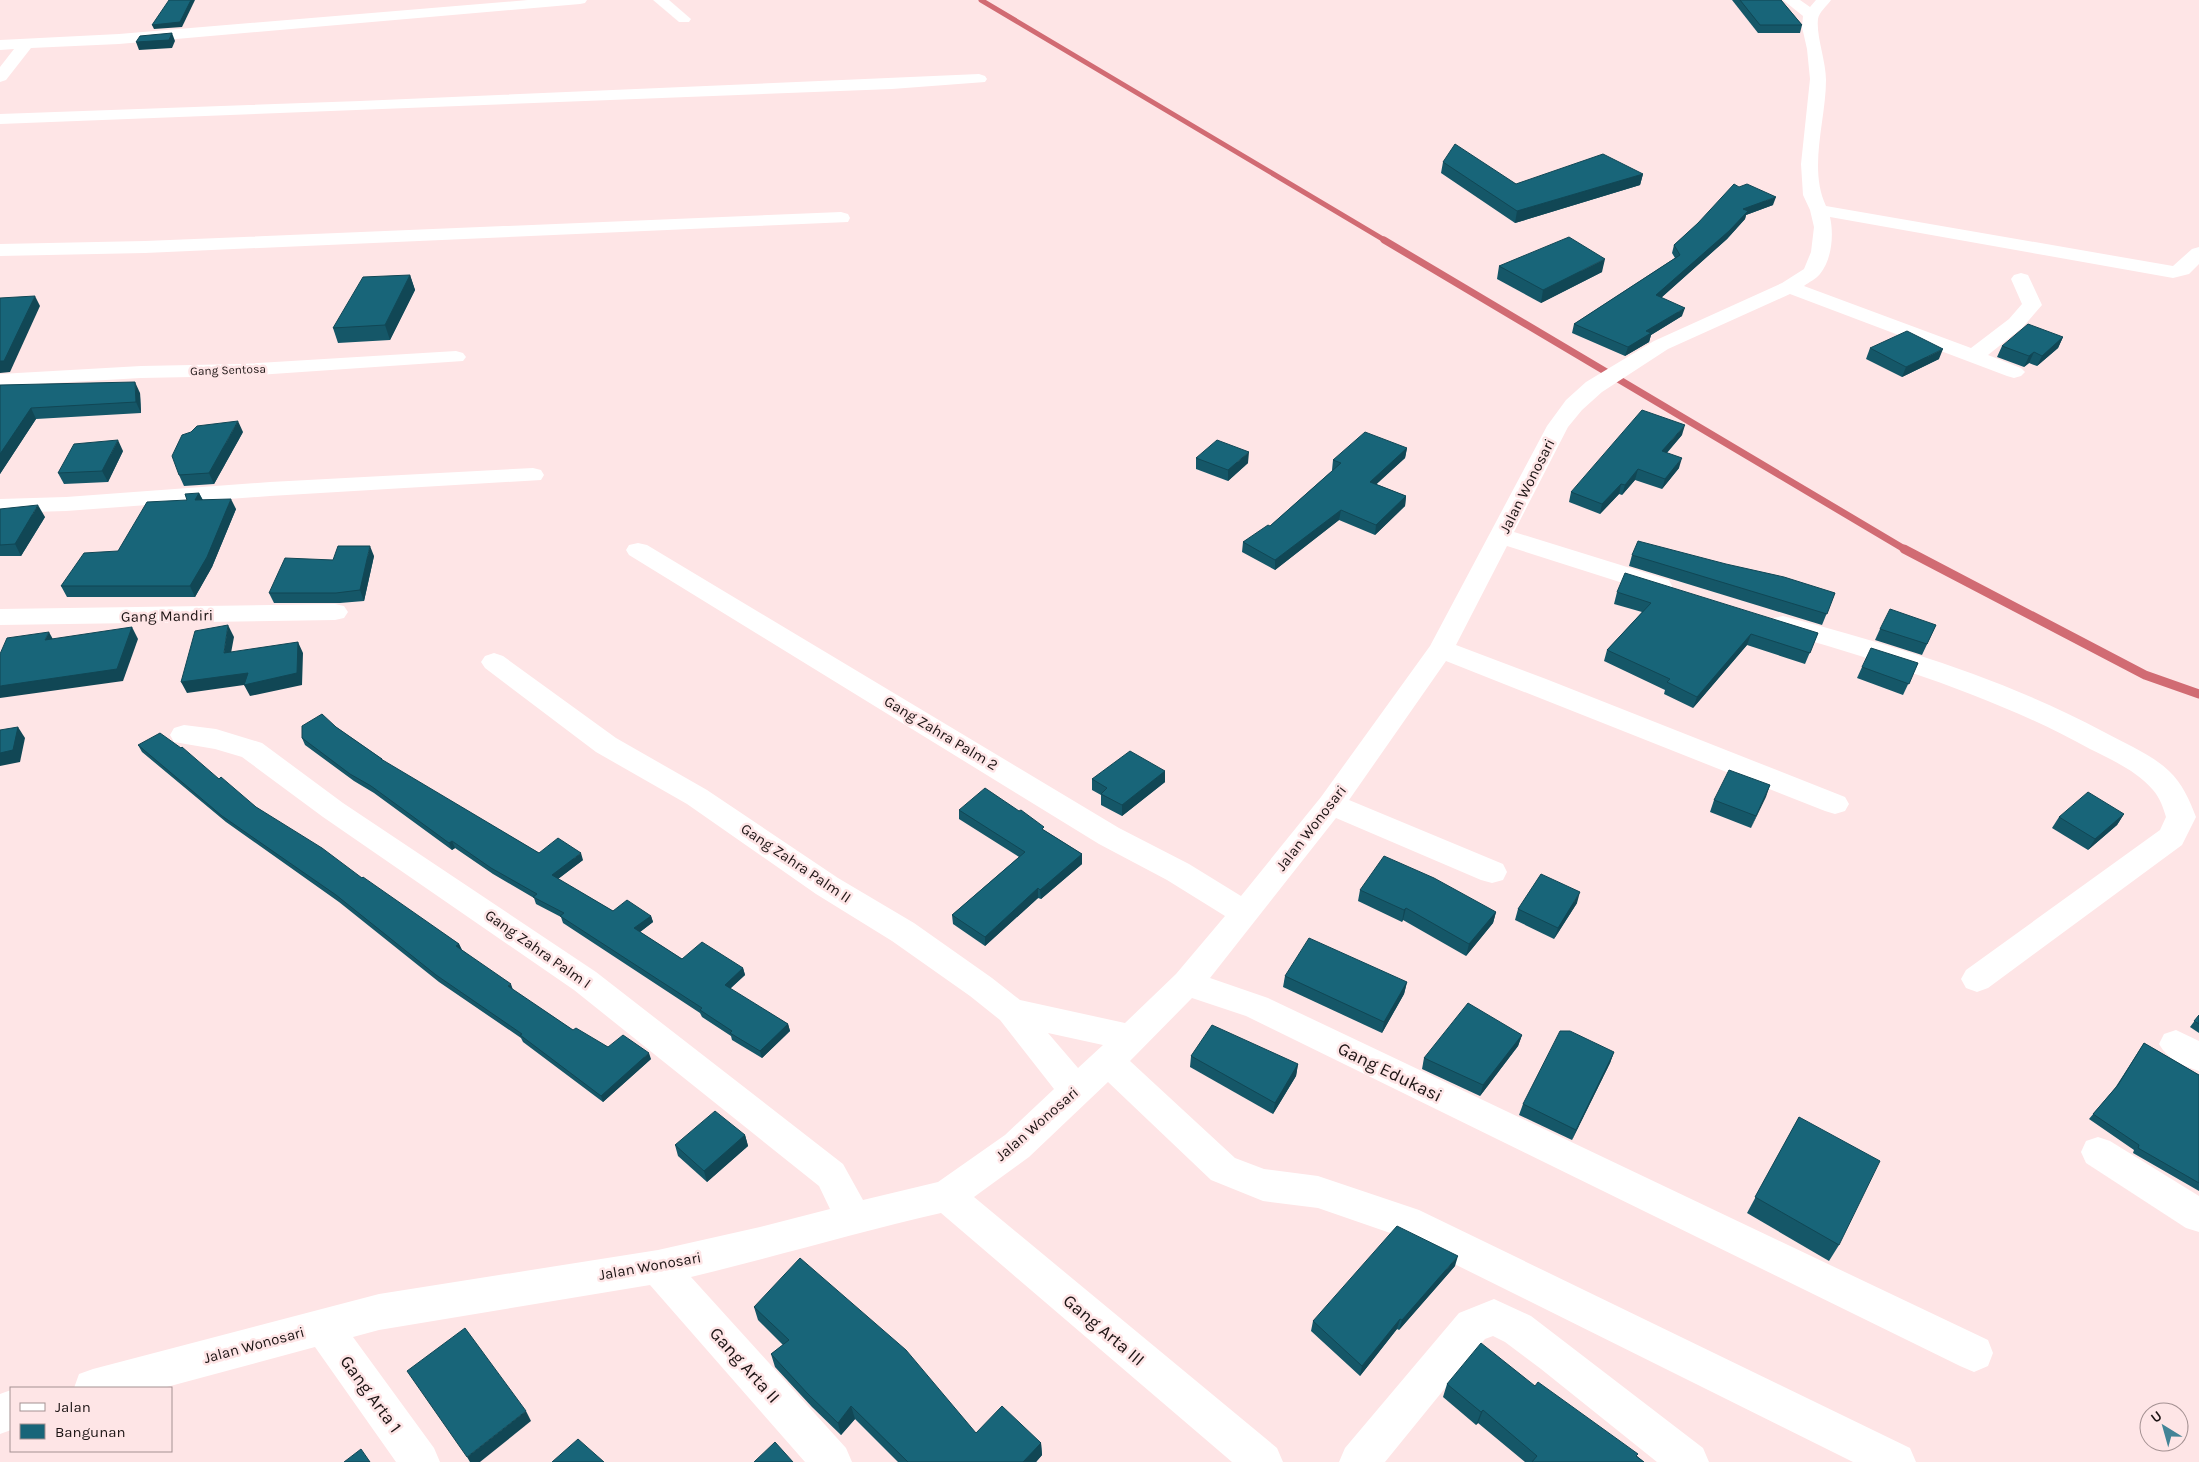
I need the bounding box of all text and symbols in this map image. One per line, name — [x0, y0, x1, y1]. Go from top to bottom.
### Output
street label: Gang Sentosa — [190, 362, 266, 378]
street label: Jalan Wonosari — [1495, 436, 1559, 536]
street label: Gang Mandiri — [121, 606, 213, 626]
street label: Gang Zahra Palm 2 — [881, 692, 1001, 774]
street label: Jalan Wonosari — [1272, 782, 1350, 874]
street label: Gang Zahra Palm II — [737, 819, 855, 907]
street label: Gang Zahra Palm I — [482, 906, 594, 992]
street label: Gang Edukasi — [1334, 1037, 1446, 1107]
street label: Jalan Wonosari — [992, 1083, 1082, 1165]
street label: Jalan Wonosari — [597, 1248, 703, 1284]
street label: Gang Arta III — [1059, 1290, 1149, 1370]
street label: Gang Arta II — [705, 1322, 785, 1408]
street label: Jalan Wonosari — [202, 1323, 306, 1367]
street label: Gang Arta 1 — [335, 1351, 407, 1437]
legend — [10, 1387, 172, 1452]
text: Jalan — [55, 1398, 91, 1416]
north arrow — [2139, 1402, 2189, 1452]
text: U — [2147, 1407, 2165, 1427]
text: Bangunan — [55, 1423, 126, 1441]

